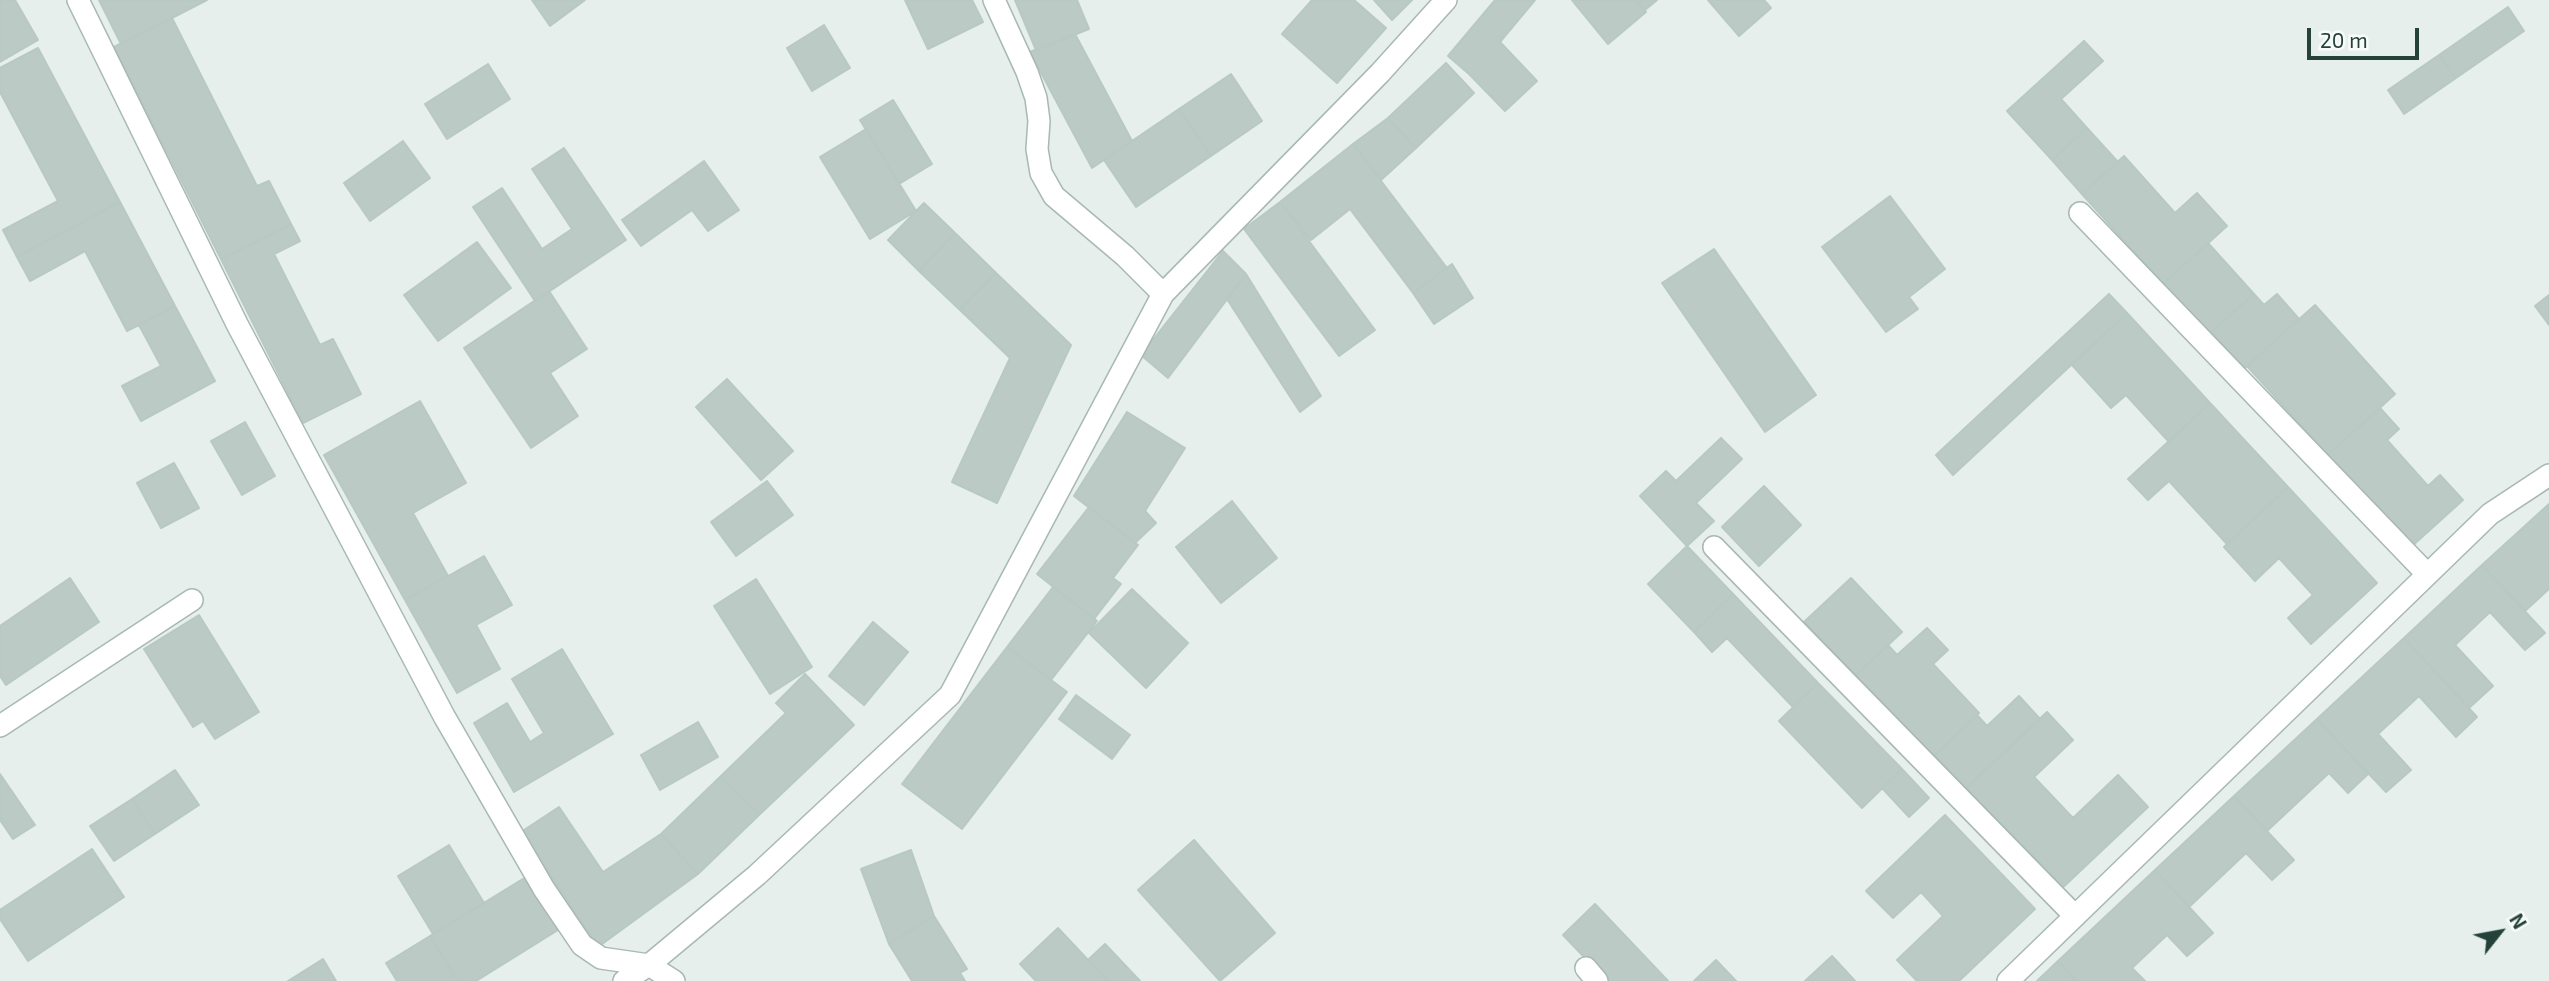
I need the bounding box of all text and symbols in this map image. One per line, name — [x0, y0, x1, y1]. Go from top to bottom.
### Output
scale bar — [2311, 14, 2423, 58]
text: 20 m — [2320, 27, 2368, 52]
north arrow — [2465, 897, 2535, 967]
text: N — [2505, 909, 2532, 933]

